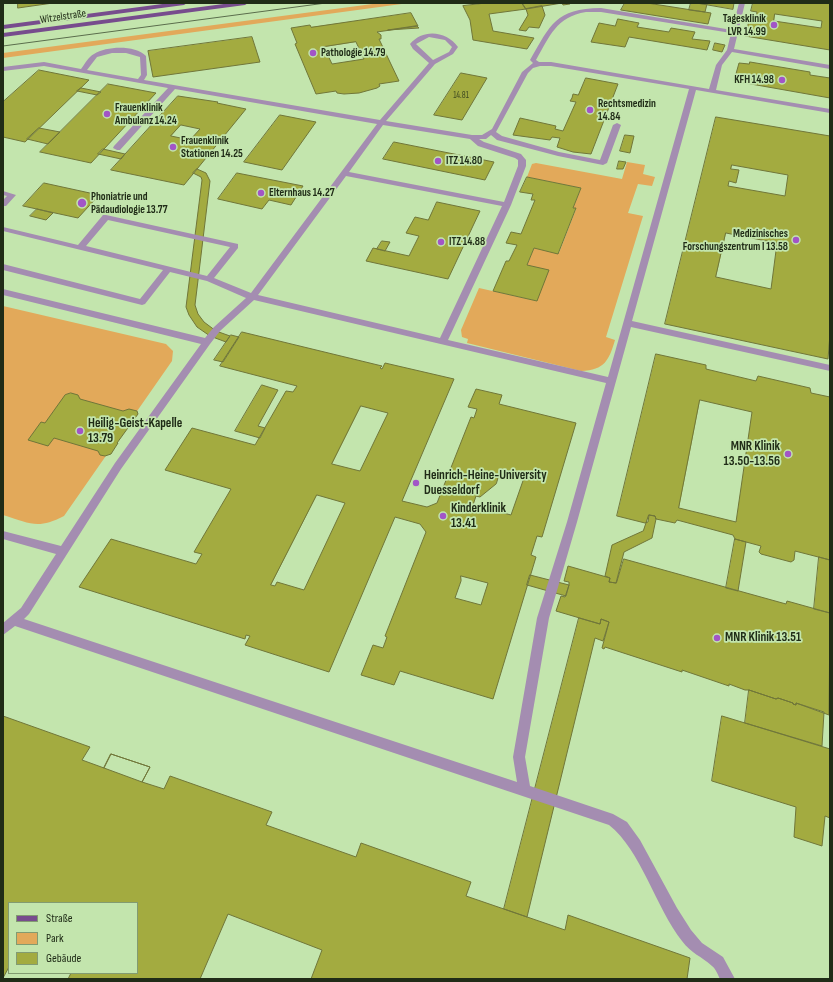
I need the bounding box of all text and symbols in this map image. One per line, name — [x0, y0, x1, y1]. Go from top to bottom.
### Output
street label: Witzelstraße — [39, 7, 87, 27]
place label: Tagesklinik LVR 14.99 — [723, 12, 766, 38]
marker: Tagesklinik LVR 14.99 — [769, 20, 779, 30]
place label: Pathologie 14.79 — [321, 46, 386, 60]
marker: Pathologie 14.79 — [308, 48, 318, 58]
place label: KFH 14.98 — [734, 73, 774, 87]
marker: KFH 14.98 — [777, 75, 787, 85]
house number: 14.81 — [453, 91, 469, 101]
place label: Rechtsmedizin 14.84 — [598, 97, 656, 123]
place label: Frauenklinik Ambulanz 14.24 — [115, 101, 177, 127]
marker: Rechtsmedizin 14.84 — [585, 105, 595, 115]
marker: Frauenklinik Ambulanz 14.24 — [102, 109, 112, 119]
place label: Frauenklinik Stationen 14.25 — [181, 134, 243, 160]
marker: Frauenklinik Stationen 14.25 — [168, 142, 178, 152]
place label: ITZ 14.80 — [446, 154, 482, 168]
marker: ITZ 14.80 — [433, 156, 443, 166]
place label: Elternhaus 14.27 — [269, 186, 335, 200]
marker: Elternhaus 14.27 — [256, 188, 266, 198]
place label: Phoniatrie und Pädaudiologie 13.77 — [91, 190, 168, 216]
marker: Phoniatrie und Pädaudiologie 13.77 — [76, 197, 88, 209]
place label: Medizinisches Forschungszentrum I 13.58 — [683, 227, 788, 253]
place label: ITZ 14.88 — [449, 235, 485, 249]
marker: Medizinisches Forschungszentrum I 13.58 — [791, 235, 801, 245]
marker: ITZ 14.88 — [436, 237, 446, 247]
place label: Heilig-Geist-Kapelle 13.79 — [88, 416, 182, 447]
marker: Heilig-Geist-Kapelle 13.79 — [75, 426, 85, 436]
place label: MNR Klinik 13.50-13.56 — [724, 439, 780, 470]
marker: MNR Klinik 13.50-13.56 — [783, 449, 793, 459]
place label: Heinrich-Heine-University Duesseldorf — [424, 468, 547, 499]
marker: Heinrich-Heine-University Duesseldorf — [411, 478, 421, 488]
place label: Kinderklinik 13.41 — [451, 501, 506, 532]
marker: Kinderklinik 13.41 — [438, 511, 448, 521]
place label: MNR Klinik 13.51 — [725, 630, 801, 646]
marker: MNR Klinik 13.51 — [712, 633, 722, 643]
legend — [8, 902, 138, 974]
text: Straße — [46, 911, 73, 926]
text: Park — [46, 931, 64, 946]
text: Gebäude — [46, 951, 81, 966]

